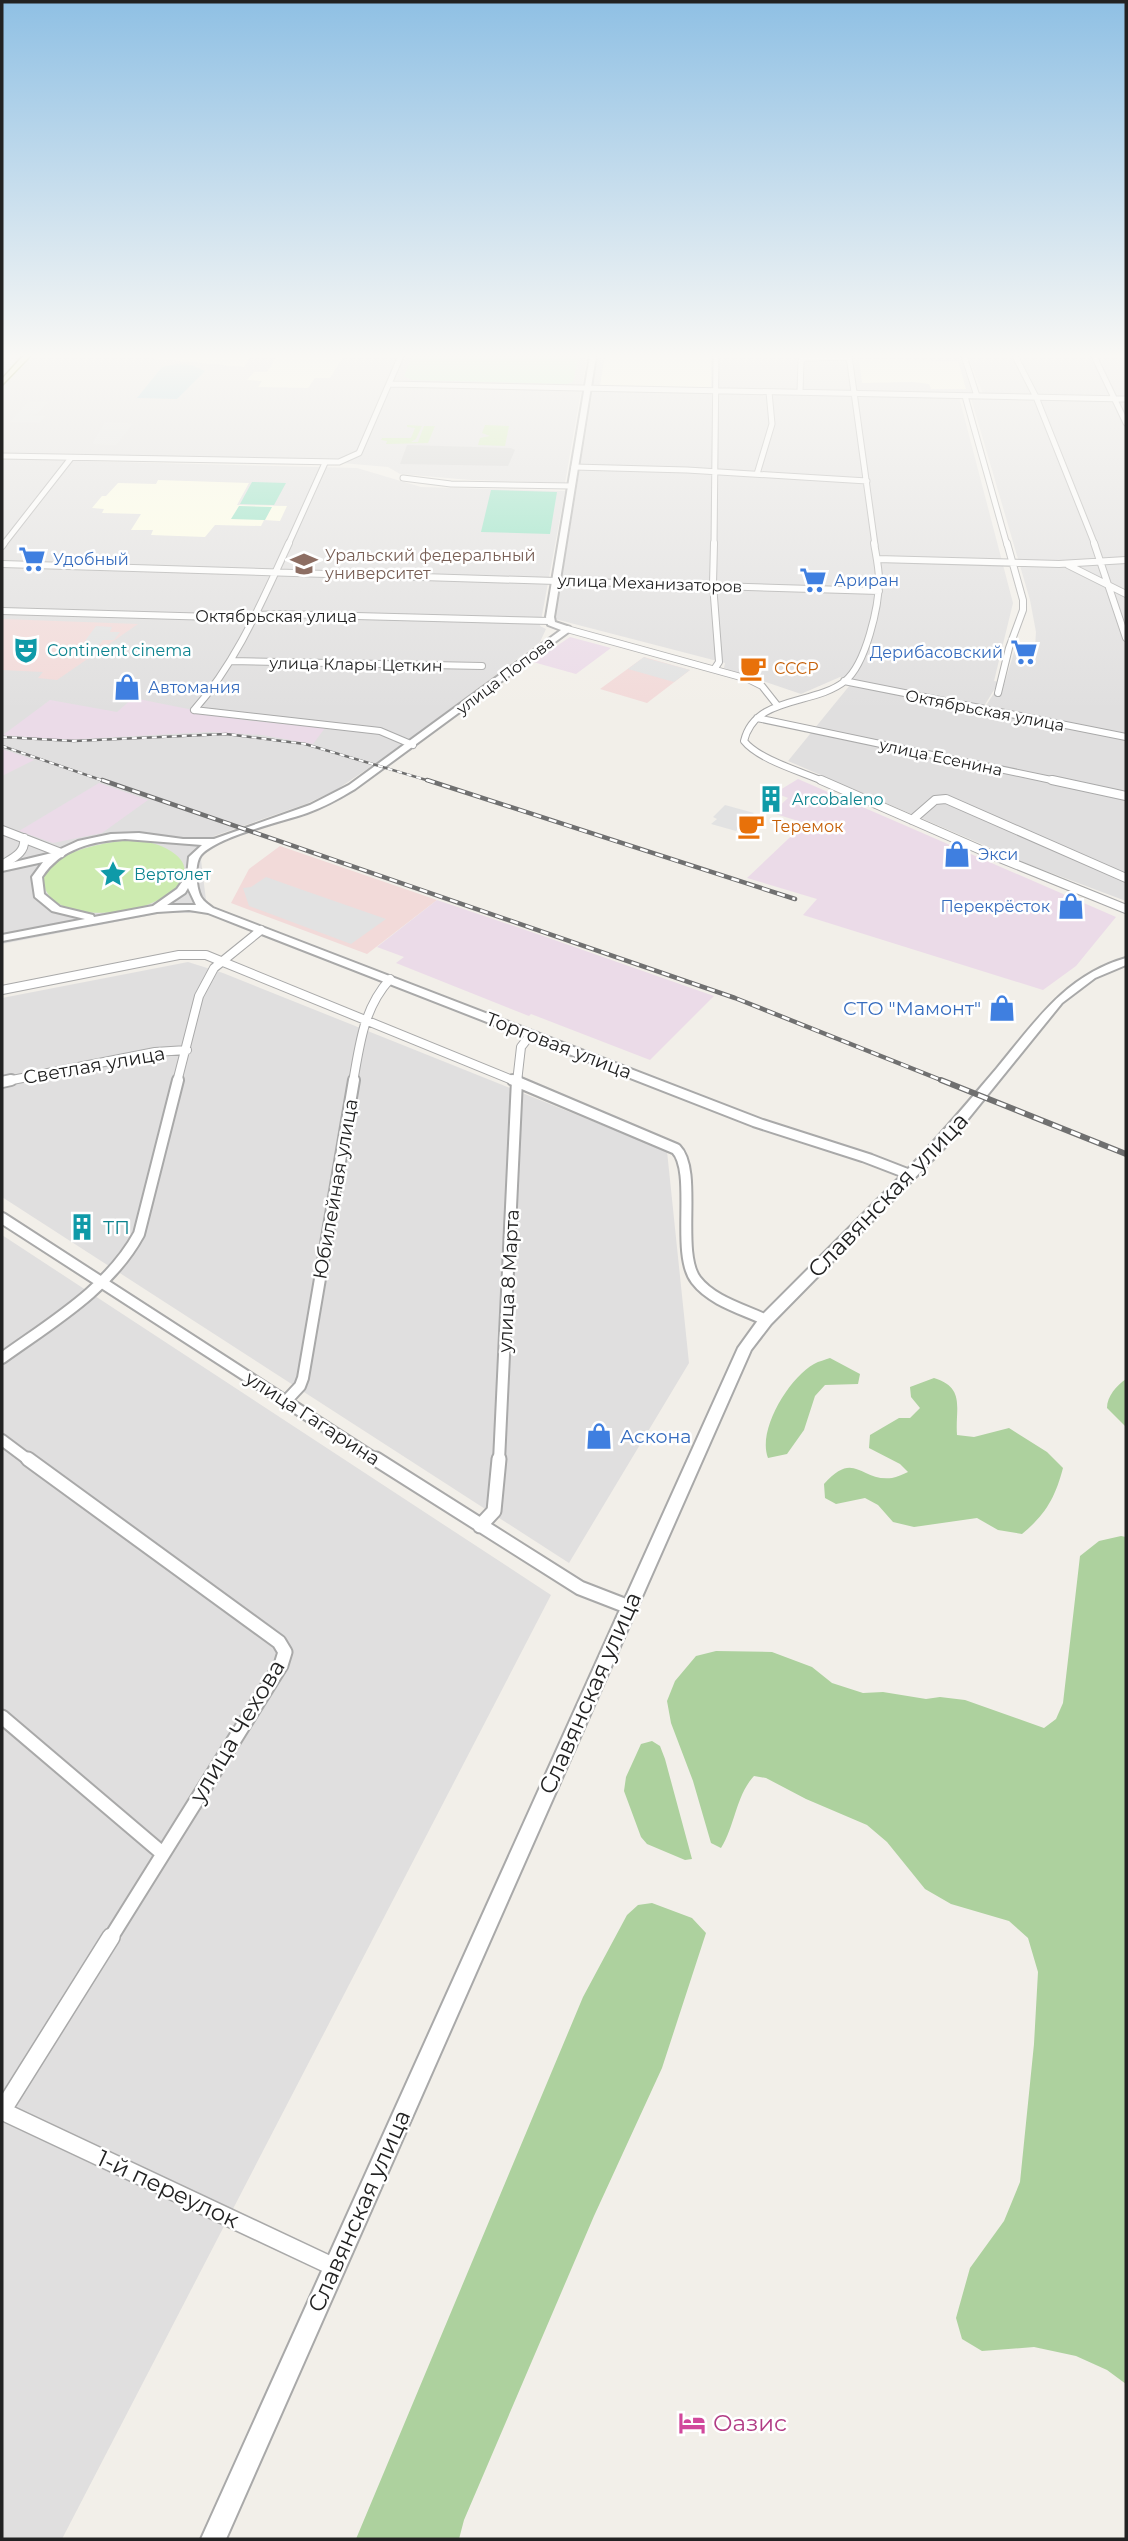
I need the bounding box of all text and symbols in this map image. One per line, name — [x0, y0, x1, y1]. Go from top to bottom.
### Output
supermarket icon: Удобный — [17, 544, 47, 574]
place label: Уральский федеральный университет — [324, 546, 536, 583]
school or university icon: Уральский федеральный университет — [289, 549, 319, 579]
place label: Удобный — [53, 550, 129, 569]
supermarket icon: Ариран — [798, 565, 828, 595]
street label: улица Механизаторов — [556, 571, 743, 596]
place label: Ариран — [834, 571, 899, 590]
street label: Октябрьская улица — [195, 607, 357, 626]
street label: улица Попова — [452, 632, 558, 719]
theatre icon: Continent cinema — [11, 635, 41, 665]
supermarket icon: Дерибасовский — [1009, 637, 1039, 667]
place label: Continent cinema — [47, 641, 192, 660]
place label: Дерибасовский — [870, 643, 1003, 662]
street label: улица Клары Цеткин — [268, 653, 443, 676]
cafe icon: СССР — [738, 653, 768, 683]
place label: СССР — [774, 659, 819, 678]
shop icon: Автомания — [112, 672, 142, 702]
place label: Автомания — [148, 678, 240, 697]
street label: Октябрьская улица — [904, 686, 1066, 735]
street label: улица Есенина — [877, 735, 1004, 780]
building icon: Arcobaleno — [756, 784, 786, 814]
place label: Arcobaleno — [792, 790, 884, 809]
cafe icon: Теремок — [736, 811, 766, 841]
place label: Теремок — [772, 817, 844, 836]
shop icon: Экси — [942, 839, 972, 869]
place label: Экси — [978, 845, 1018, 864]
place icon: Вертолет — [98, 859, 128, 889]
place label: Вертолет — [134, 865, 211, 884]
shop icon: Перекрёсток — [1056, 891, 1086, 921]
place label: Перекрёсток — [940, 897, 1051, 916]
shop icon: СТО "Мамонт" — [987, 993, 1017, 1023]
place label: СТО "Мамонт" — [843, 997, 981, 1020]
street label: Торговая улица — [483, 1007, 635, 1084]
street label: Светлая улица — [21, 1042, 167, 1089]
street label: Юбилейная улица — [308, 1097, 363, 1281]
street label: Славянская улица — [802, 1107, 974, 1283]
street label: улица 8 Марта — [493, 1209, 524, 1354]
building icon: ТП — [67, 1212, 97, 1242]
place label: ТП — [103, 1216, 130, 1239]
street label: улица Гагарина — [240, 1366, 384, 1470]
shop icon: Аскона — [584, 1421, 614, 1451]
place label: Аскона — [620, 1425, 691, 1448]
street label: Славянская улица — [533, 1587, 647, 1799]
street label: улица Чехова — [183, 1654, 291, 1808]
street label: Славянская улица — [302, 2105, 416, 2317]
street label: 1-й переулок — [93, 2144, 244, 2234]
hotel icon: Оазис — [677, 2408, 707, 2438]
place label: Оазис — [713, 2409, 787, 2437]

